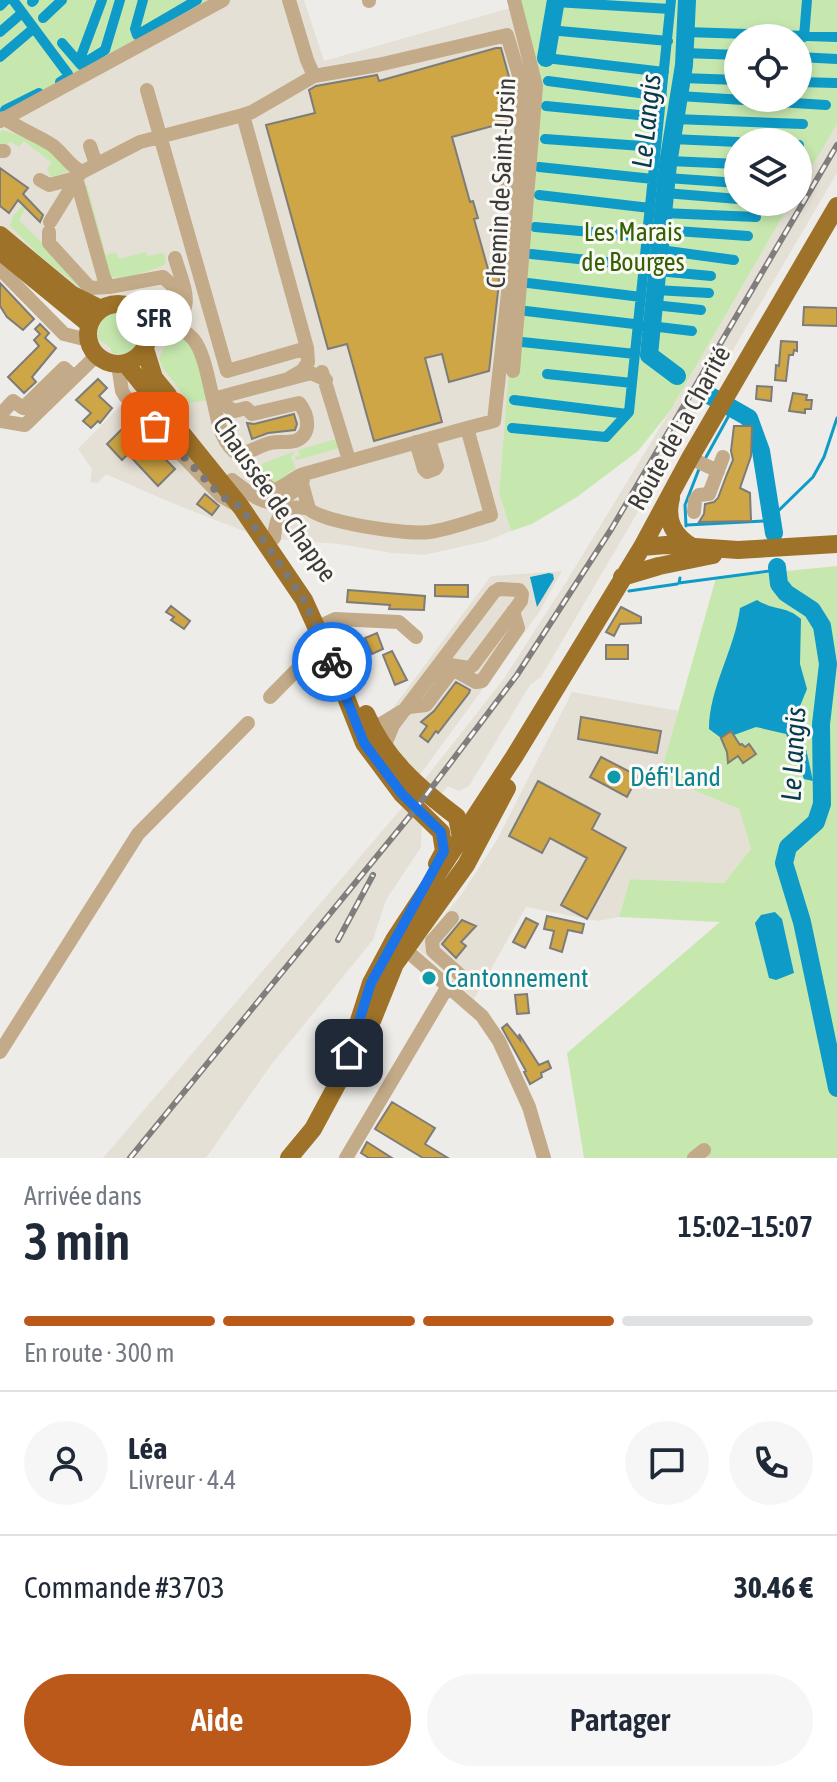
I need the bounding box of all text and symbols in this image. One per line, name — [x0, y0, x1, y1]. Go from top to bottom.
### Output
map controls — [724, 24, 812, 216]
button: locate — [724, 24, 812, 112]
water label: Le Langis — [625, 72, 667, 170]
street label: Chemin de Saint-Ursin — [480, 77, 522, 289]
button: layers — [724, 128, 812, 216]
park label: Les Marais de Bourges — [581, 217, 685, 277]
callout: SFR — [117, 290, 193, 346]
text: SFR — [137, 303, 171, 333]
street label: Route de La Charité — [622, 341, 736, 515]
pin — [121, 392, 189, 460]
icon: bag — [133, 404, 177, 448]
street label: Chaussée de Chappe — [207, 411, 343, 587]
courier — [292, 622, 372, 702]
icon: bike — [310, 640, 354, 684]
water label: Le Langis — [775, 706, 811, 802]
place label: Défi'Land — [630, 762, 721, 792]
marker: Défi'Land — [605, 768, 623, 786]
place label: Cantonnement — [445, 963, 589, 993]
marker: Cantonnement — [420, 969, 438, 987]
pin — [315, 1019, 383, 1087]
icon: home — [327, 1031, 371, 1075]
text: Arrivée dans — [24, 1181, 142, 1211]
text: 15:02–15:07 — [678, 1209, 813, 1243]
text: 3 min — [24, 1211, 130, 1271]
text: En route · 300 m — [24, 1338, 174, 1368]
button: person — [24, 1421, 108, 1505]
button: chat — [625, 1421, 709, 1505]
button: phone — [729, 1421, 813, 1505]
text: Léa — [128, 1431, 167, 1465]
text: Livreur · 4.4 — [128, 1465, 236, 1495]
text: Commande #3703 — [24, 1570, 225, 1604]
text: 30.46 € — [734, 1570, 813, 1604]
button: Aide — [24, 1674, 411, 1766]
button: Partager — [427, 1674, 813, 1766]

